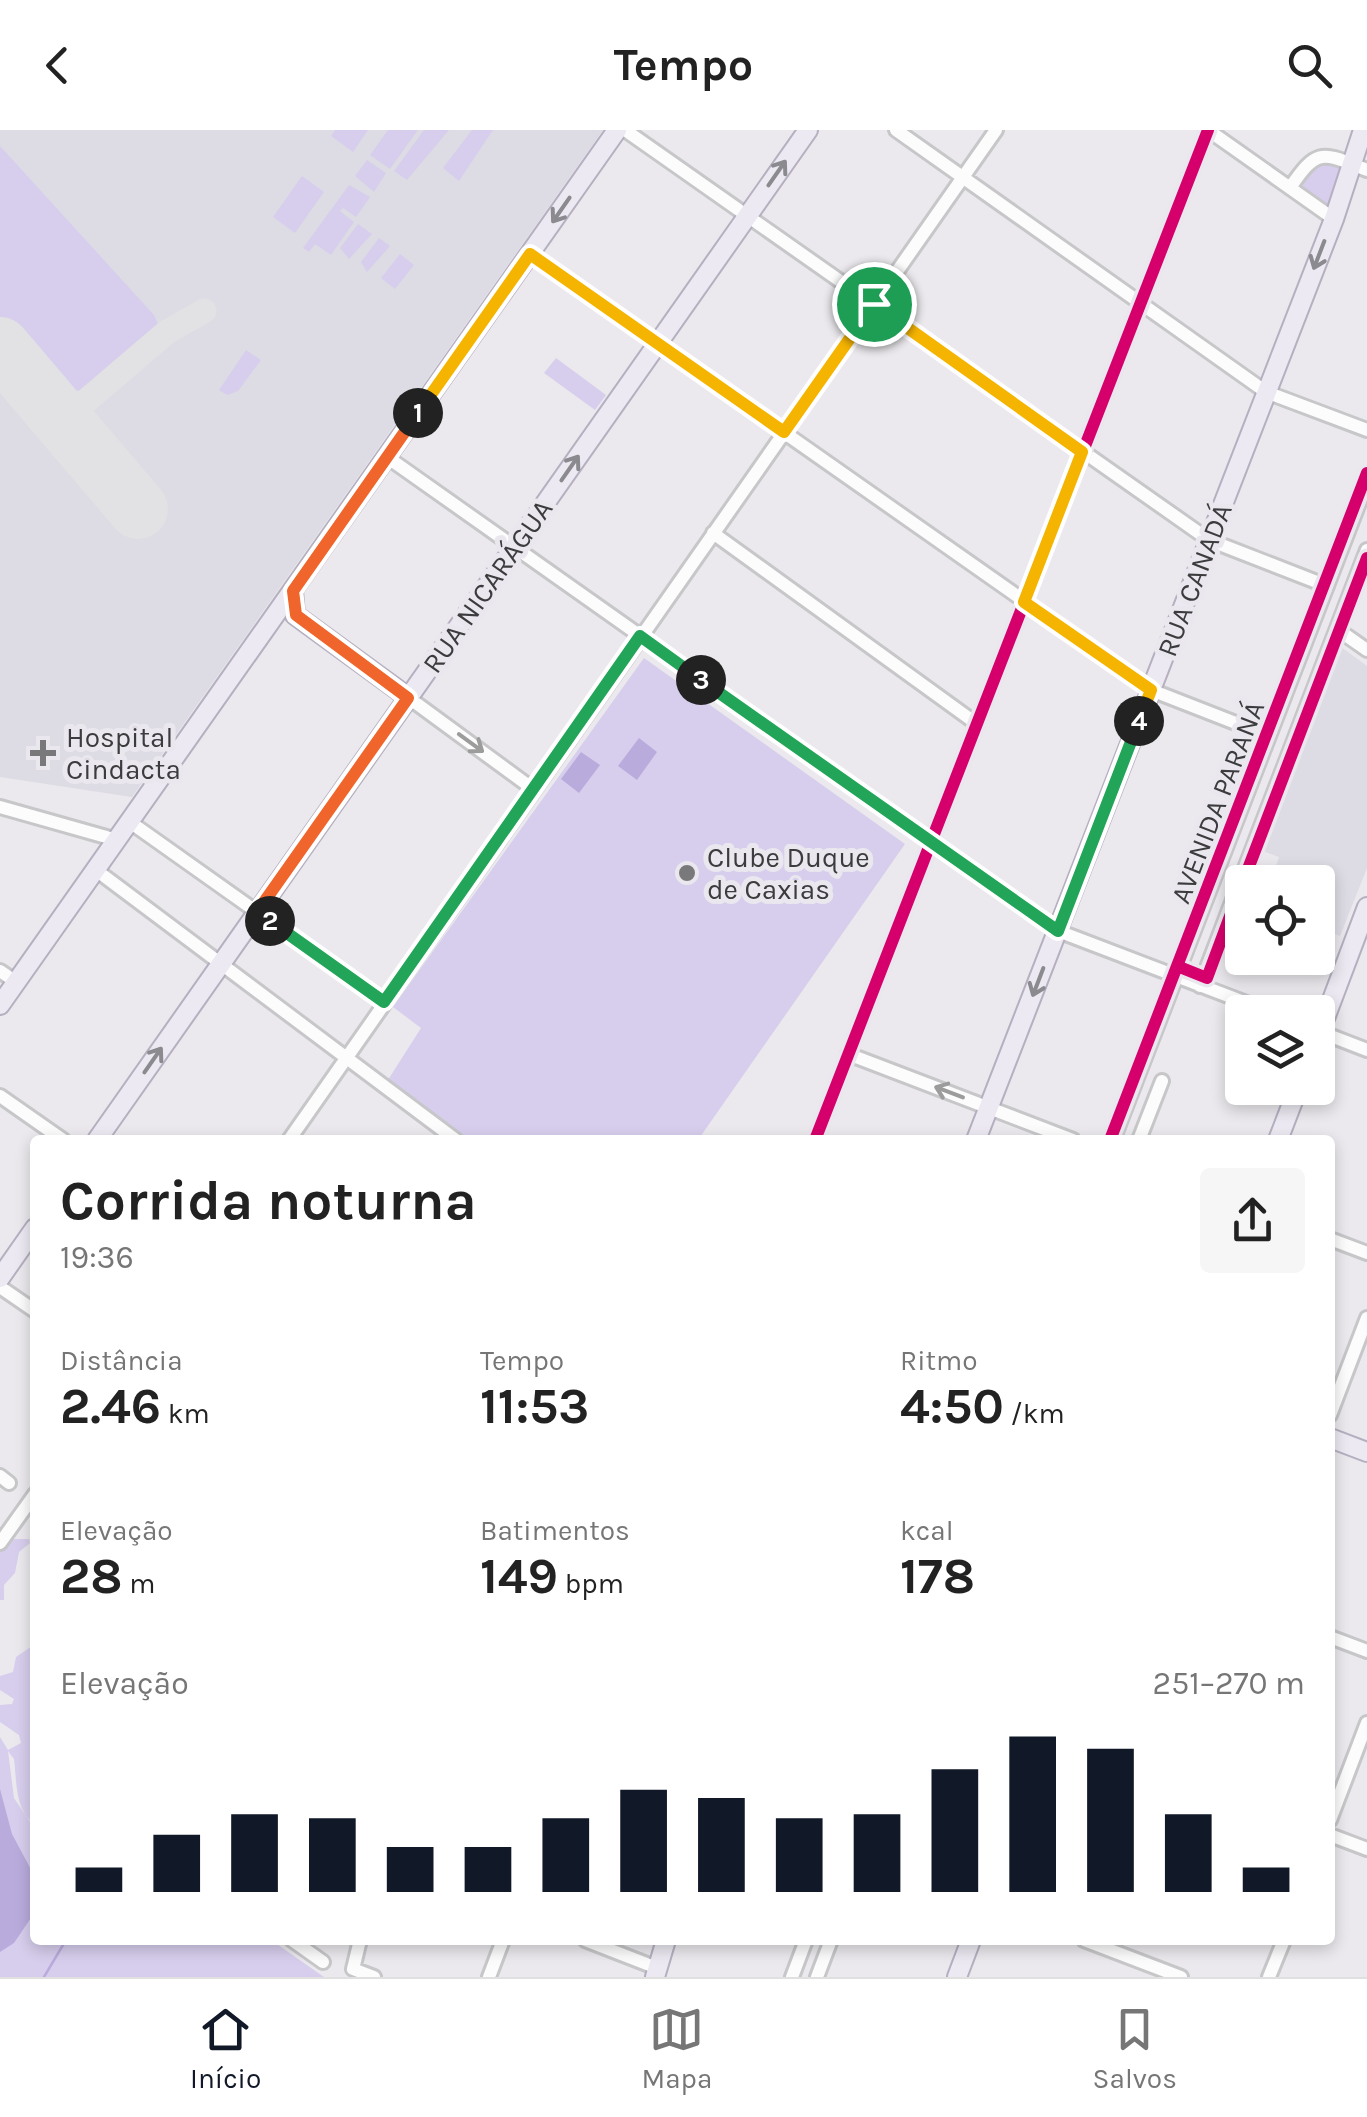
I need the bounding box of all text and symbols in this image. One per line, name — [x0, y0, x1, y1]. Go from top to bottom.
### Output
icon: back — [30, 38, 85, 93]
icon: search — [1282, 38, 1337, 93]
text: Tempo — [614, 39, 753, 91]
one-way arrow — [767, 160, 788, 187]
one-way arrow — [551, 195, 572, 223]
one-way arrow — [1309, 239, 1327, 270]
pin — [832, 262, 917, 347]
icon: arrive — [847, 277, 902, 332]
pin: 1 — [393, 388, 443, 438]
text: 1 — [413, 396, 423, 429]
one-way arrow — [559, 454, 580, 482]
street label: RUA NICARÁGUA — [415, 493, 559, 679]
street label: RUA CANADÁ — [1149, 499, 1239, 661]
pin: 3 — [676, 655, 726, 705]
text: 3 — [692, 663, 710, 696]
pin: 4 — [1114, 696, 1164, 746]
street label: AVENIDA PARANÁ — [1163, 696, 1271, 908]
text: 4 — [1131, 704, 1147, 737]
place label: Hospital Cindacta — [66, 721, 181, 786]
one-way arrow — [457, 733, 484, 754]
marker: Hospital Cindacta — [30, 740, 56, 766]
place label: Clube Duque de Caxias — [707, 841, 870, 906]
marker: Clube Duque de Caxias — [676, 862, 698, 884]
map controls — [1225, 865, 1335, 1105]
button: locate — [1225, 865, 1335, 975]
pin: 2 — [245, 896, 295, 946]
text: 2 — [262, 904, 278, 937]
one-way arrow — [1027, 967, 1045, 997]
button: layers — [1225, 995, 1335, 1105]
one-way arrow — [142, 1047, 163, 1075]
one-way arrow — [934, 1082, 965, 1100]
button: share — [1200, 1168, 1305, 1273]
text: Corrida noturna — [60, 1169, 477, 1233]
text: 19:36 — [60, 1239, 134, 1276]
text: Distância — [60, 1344, 183, 1377]
text: Tempo — [480, 1344, 564, 1377]
text: Ritmo — [900, 1344, 978, 1377]
text: 2.46 — [60, 1377, 161, 1436]
text: 11:53 — [480, 1377, 589, 1436]
text: 4:50 — [900, 1377, 1004, 1436]
text: km — [161, 1397, 210, 1430]
text: /km — [1004, 1397, 1065, 1430]
text: Elevação — [60, 1514, 173, 1547]
text: Batimentos — [480, 1514, 630, 1547]
text: kcal — [900, 1514, 953, 1547]
text: 28 — [60, 1547, 123, 1606]
text: 149 — [480, 1547, 558, 1606]
text: 178 — [900, 1547, 975, 1606]
text: m — [123, 1567, 155, 1600]
text: bpm — [558, 1567, 624, 1600]
text: Elevação — [60, 1665, 189, 1702]
text: 251–270 m — [1153, 1665, 1305, 1702]
tab: Início — [190, 2002, 261, 2095]
tab: Mapa — [641, 2002, 712, 2095]
tab: Salvos — [1093, 2002, 1177, 2095]

